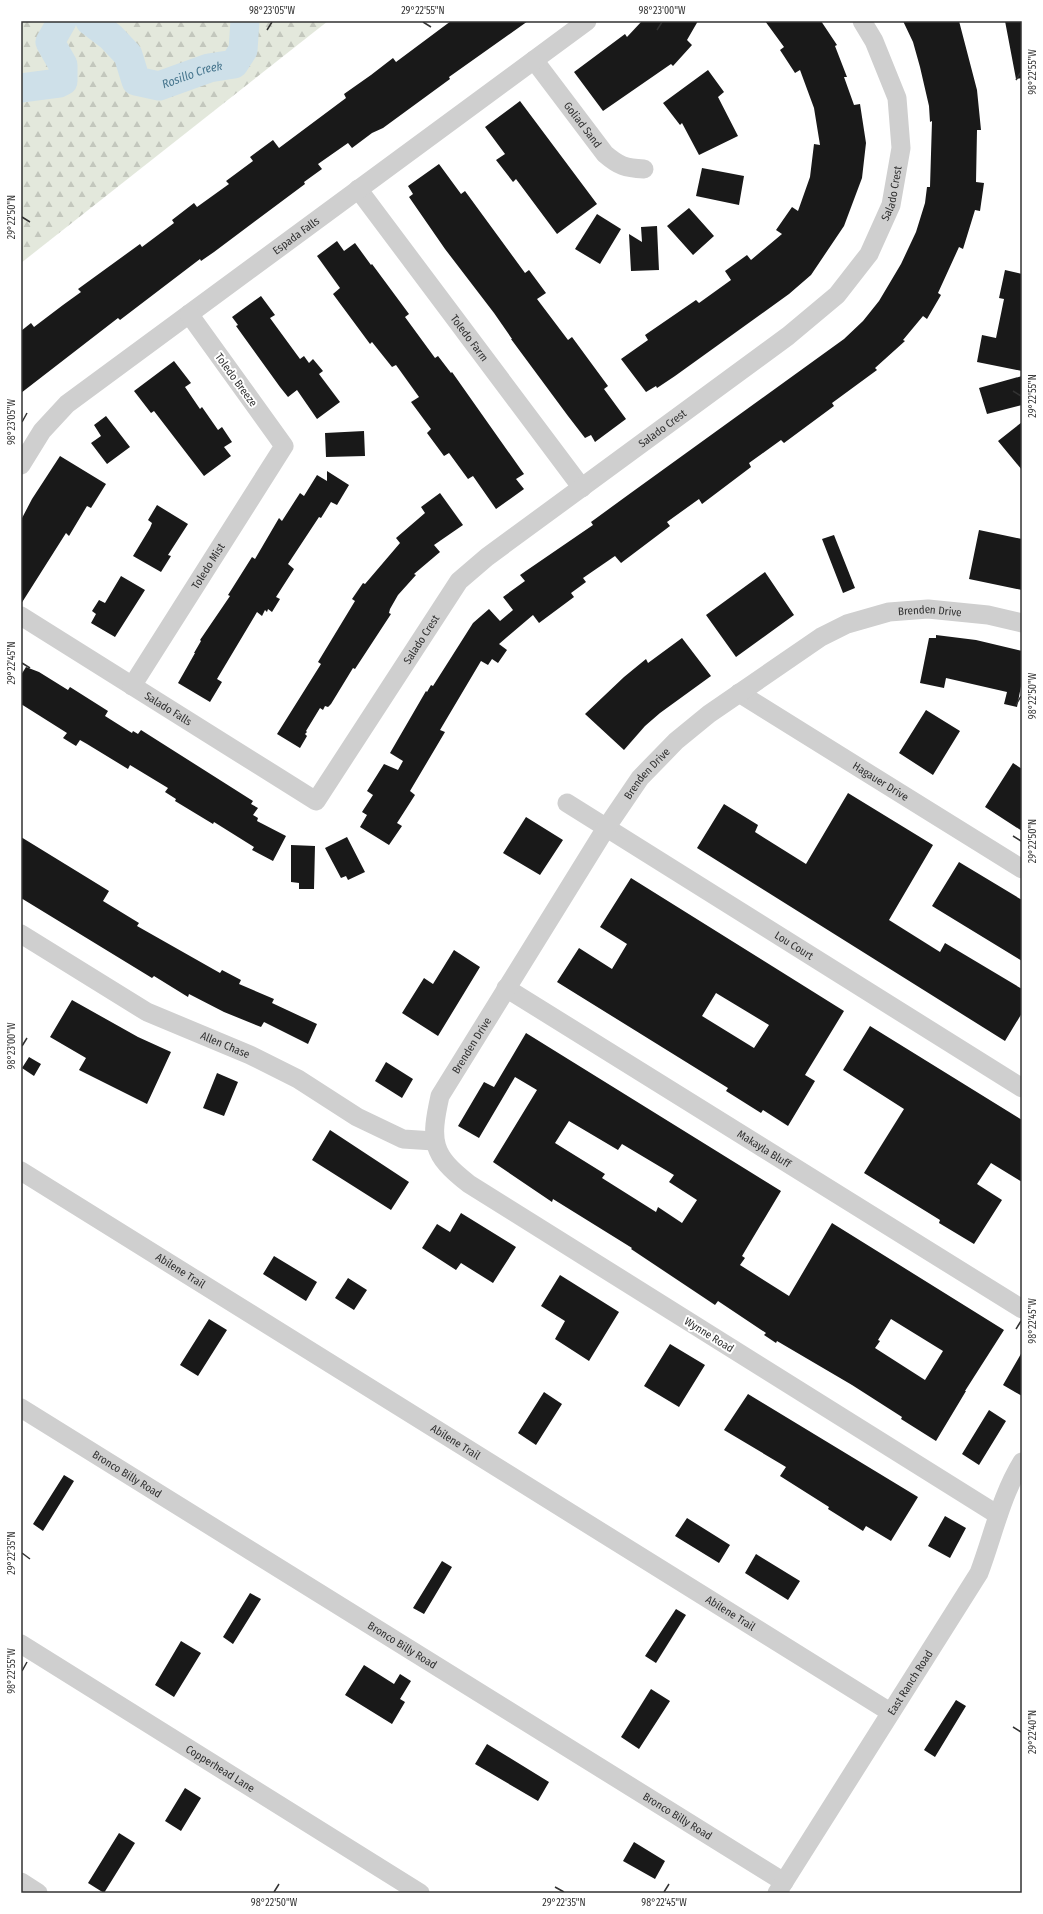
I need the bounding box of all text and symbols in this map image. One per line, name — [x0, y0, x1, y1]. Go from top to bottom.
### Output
text: 98°23'05"W — [249, 5, 296, 17]
text: 29°22'55"N — [401, 5, 445, 17]
text: 98°23'00"W — [639, 5, 686, 17]
text: 98°22'55"W — [1027, 49, 1039, 95]
water label: Rosillo Creek — [160, 59, 223, 91]
street label: Goliad Sand — [561, 99, 604, 150]
street label: Salado Crest — [878, 165, 904, 223]
text: 29°22'50"N — [6, 195, 18, 239]
street label: Espada Falls — [270, 214, 322, 257]
street label: Toledo Farm — [448, 312, 491, 364]
street label: Toledo Breeze — [212, 351, 260, 409]
text: 29°22'55"N — [1027, 374, 1039, 418]
text: 98°23'05"W — [6, 398, 18, 445]
street label: Salado Crest — [636, 406, 689, 450]
street label: Toledo Mist — [189, 540, 228, 591]
street label: Brenden Drive — [897, 602, 962, 619]
street label: Salado Crest — [400, 612, 442, 666]
text: 29°22'45"N — [6, 641, 18, 685]
text: 98°22'50"W — [1027, 672, 1039, 719]
street label: Salado Falls — [142, 689, 195, 728]
street label: Brenden Drive — [621, 745, 672, 802]
street label: Hagauer Drive — [851, 759, 911, 803]
text: 29°22'50"N — [1027, 819, 1039, 863]
street label: Lou Court — [772, 928, 816, 962]
street label: Brenden Drive — [449, 1015, 494, 1076]
text: 98°23'00"W — [6, 1022, 18, 1069]
street label: Allen Chase — [199, 1029, 252, 1061]
street label: Makayla Bluff — [735, 1127, 794, 1170]
street label: Abilene Trail — [153, 1250, 208, 1291]
text: 98°22'45"W — [1027, 1298, 1039, 1344]
street label: Wynne Road — [682, 1315, 736, 1355]
street label: Abilene Trail — [428, 1421, 483, 1462]
street label: Bronco Billy Road — [90, 1448, 164, 1500]
text: 29°22'35"N — [6, 1531, 18, 1575]
street label: Abilene Trail — [704, 1593, 758, 1633]
street label: Bronco Billy Road — [365, 1619, 439, 1671]
text: 98°22'55"W — [6, 1648, 18, 1694]
street label: East Ranch Road — [885, 1648, 935, 1717]
text: 29°22'40"N — [1027, 1710, 1039, 1754]
street label: Copperhead Lane — [184, 1742, 257, 1795]
street label: Bronco Billy Road — [641, 1790, 715, 1842]
text: 98°22'50"W — [251, 1897, 298, 1909]
text: 29°22'35"N — [542, 1897, 586, 1909]
text: 98°22'45"W — [641, 1897, 687, 1909]

